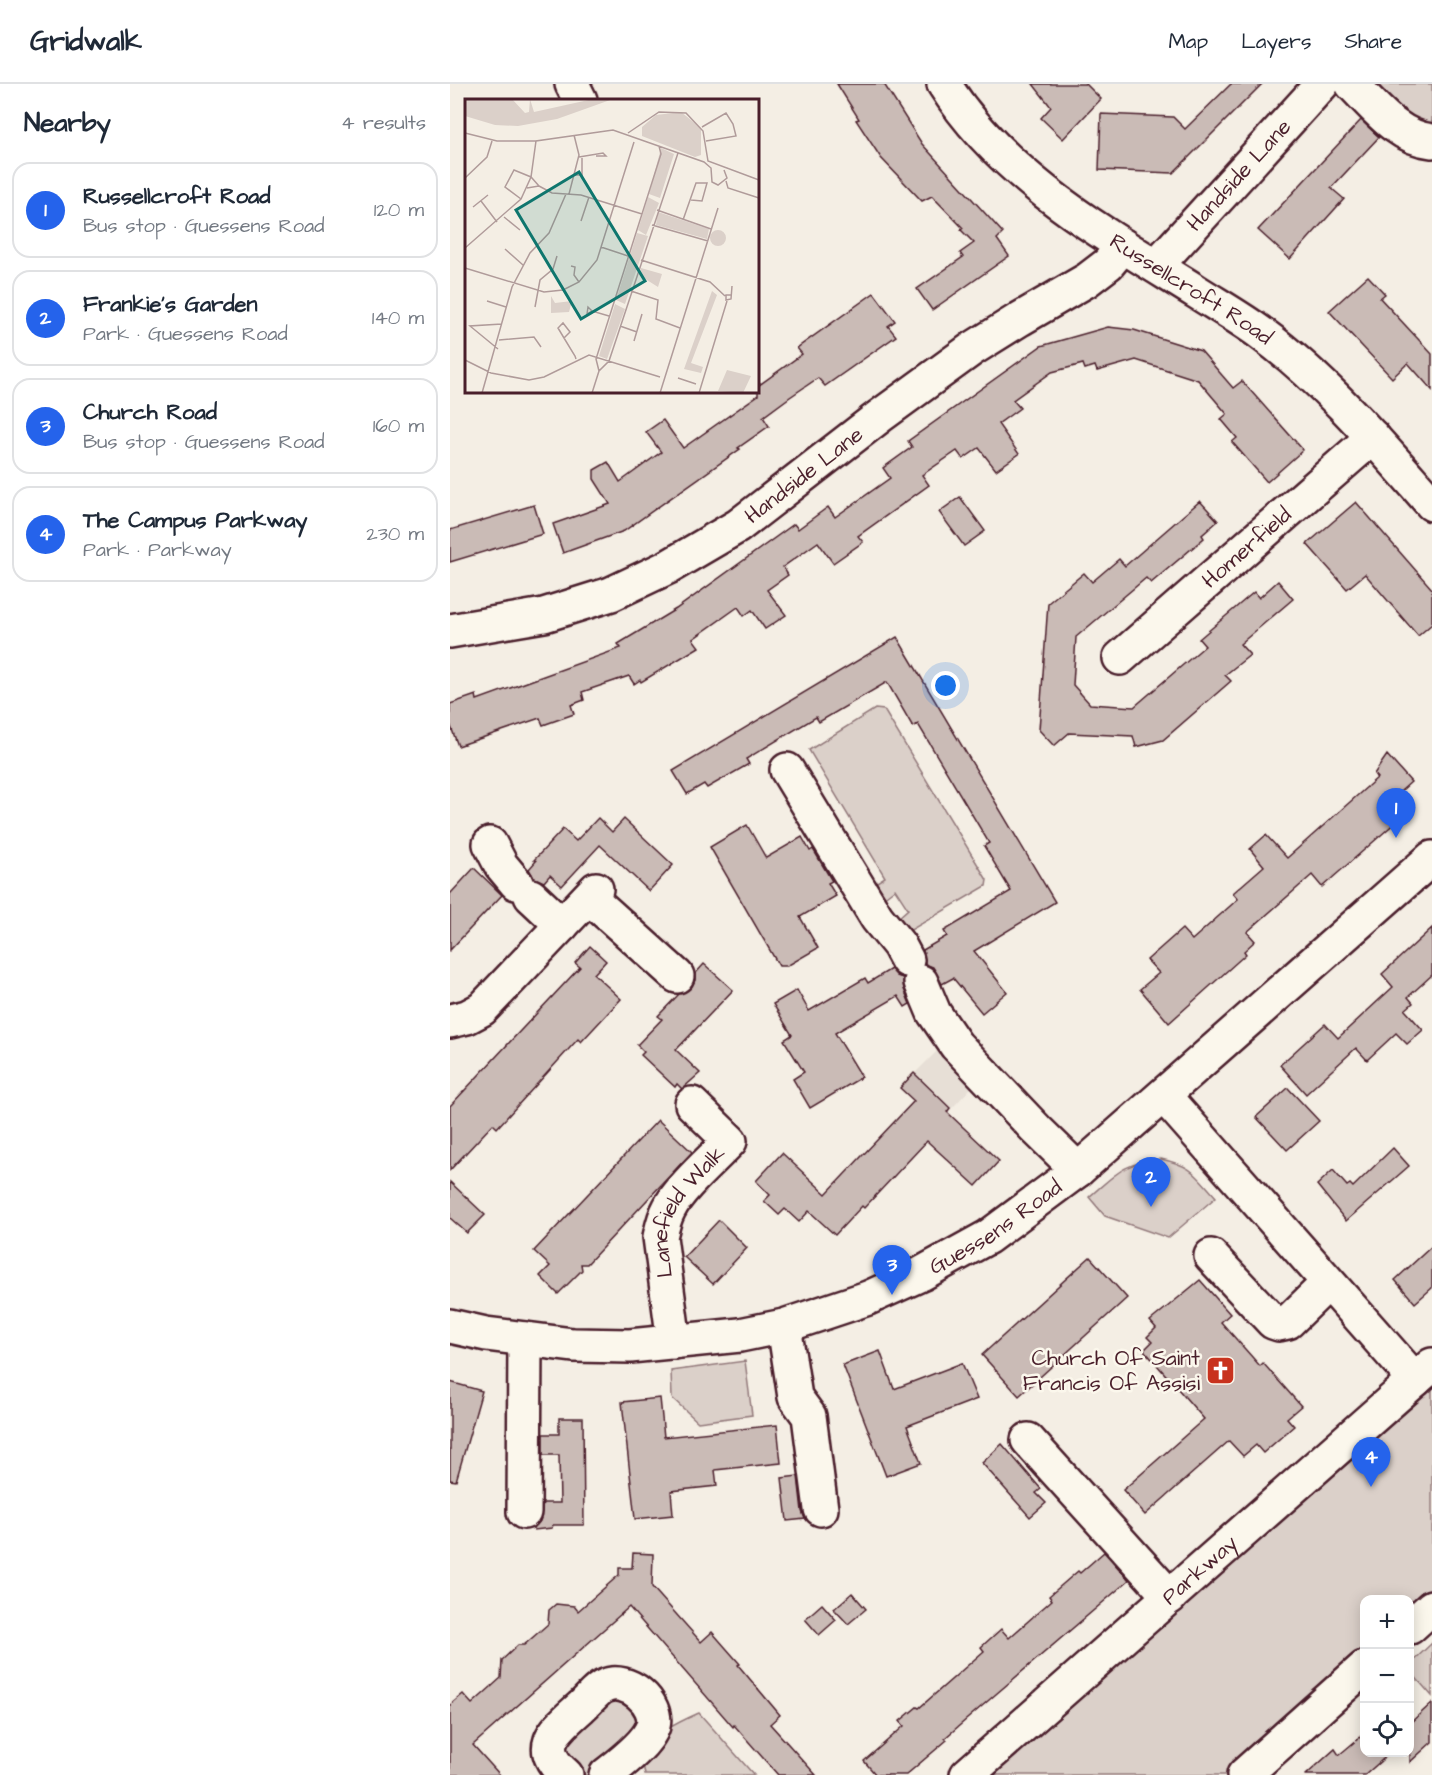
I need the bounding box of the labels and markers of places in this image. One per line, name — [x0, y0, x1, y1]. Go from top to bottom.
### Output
pin: 1 — [1376, 788, 1416, 838]
pin: 2 — [1132, 1158, 1170, 1207]
pin: 3 — [872, 1246, 912, 1295]
place label: Church Of Saint Francis Of Assisi — [1023, 1343, 1200, 1399]
church icon: Church Of Saint Francis Of Assisi — [1205, 1355, 1237, 1387]
pin: 4 — [1352, 1438, 1390, 1487]

